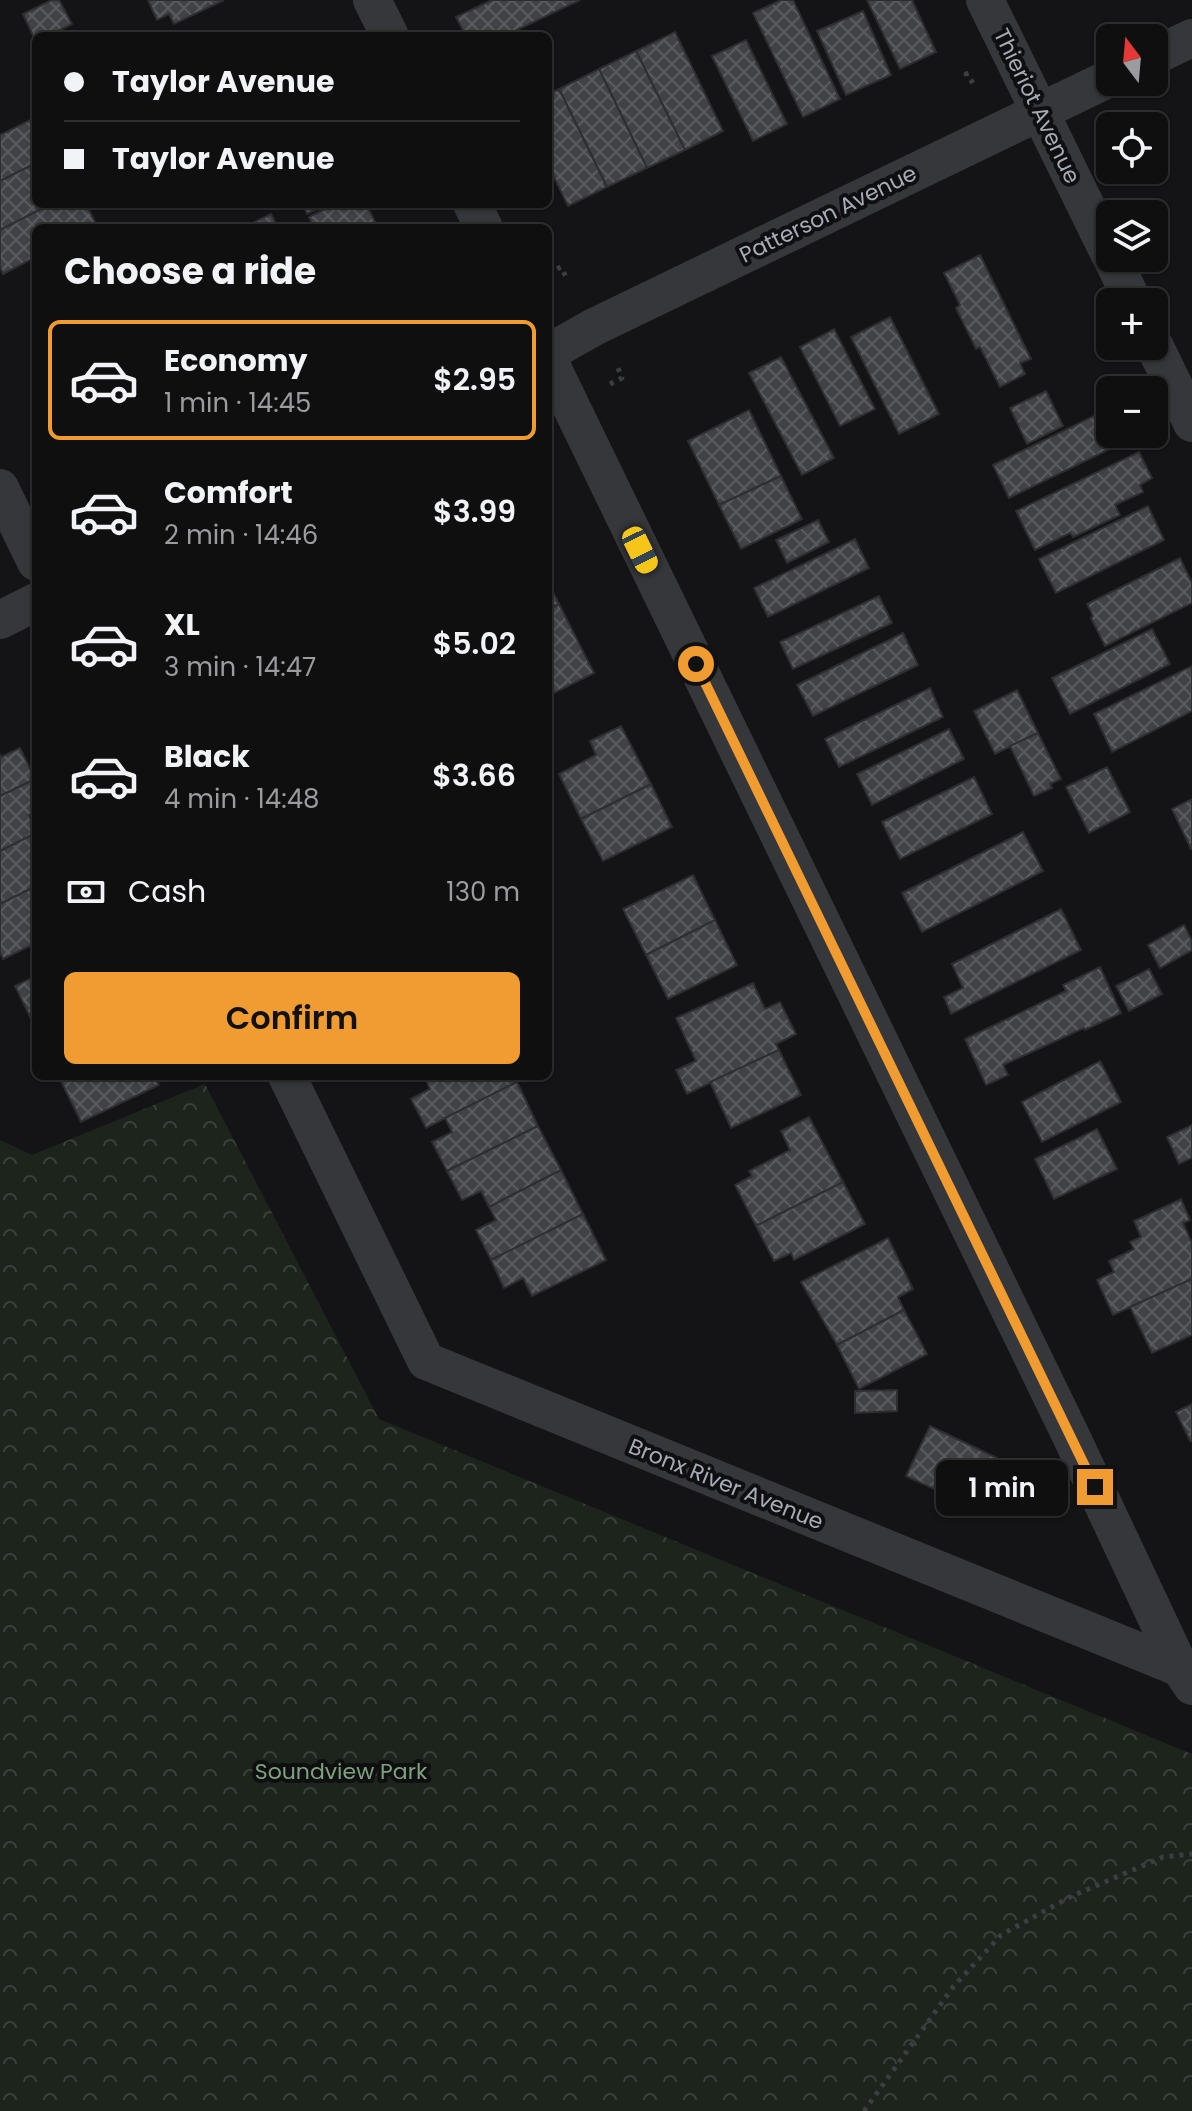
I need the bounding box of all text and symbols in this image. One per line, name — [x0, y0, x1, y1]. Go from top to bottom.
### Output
street label: Thieriot Avenue — [986, 23, 1088, 189]
north arrow — [1096, 24, 1168, 96]
map controls — [1096, 24, 1168, 448]
text: Taylor Avenue — [112, 60, 335, 103]
button: locate — [1096, 112, 1168, 184]
text: Taylor Avenue — [112, 137, 335, 180]
street label: Patterson Avenue — [734, 158, 922, 270]
button: layers — [1096, 200, 1168, 272]
text: Choose a ride — [64, 246, 316, 297]
button: + — [1096, 288, 1168, 360]
text: Economy — [164, 339, 308, 382]
icon: car — [68, 344, 140, 416]
text: $2.95 — [433, 358, 516, 401]
button: − — [1096, 376, 1168, 448]
text: 1 min · 14:45 — [164, 385, 311, 421]
text: Comfort — [164, 471, 293, 514]
icon: car — [68, 476, 140, 548]
text: $3.99 — [433, 490, 516, 533]
text: 2 min · 14:46 — [164, 517, 318, 553]
car — [619, 523, 661, 577]
text: XL — [164, 603, 200, 646]
icon: car — [68, 608, 140, 680]
text: $5.02 — [433, 622, 516, 665]
route start — [678, 646, 714, 682]
text: 3 min · 14:47 — [164, 649, 316, 685]
text: Black — [164, 735, 250, 778]
icon: car — [68, 740, 140, 812]
text: $3.66 — [432, 754, 516, 797]
text: 4 min · 14:48 — [164, 781, 319, 817]
icon: cash — [64, 870, 108, 914]
text: Cash — [128, 870, 206, 913]
text: 130 m — [446, 874, 520, 910]
button: Confirm — [64, 972, 520, 1064]
street label: Bronx River Avenue — [624, 1431, 828, 1537]
callout: 1 min — [935, 1459, 1067, 1515]
route end — [1077, 1469, 1113, 1505]
text: 1 min — [968, 1470, 1036, 1506]
park label: Soundview Park — [255, 1756, 428, 1787]

